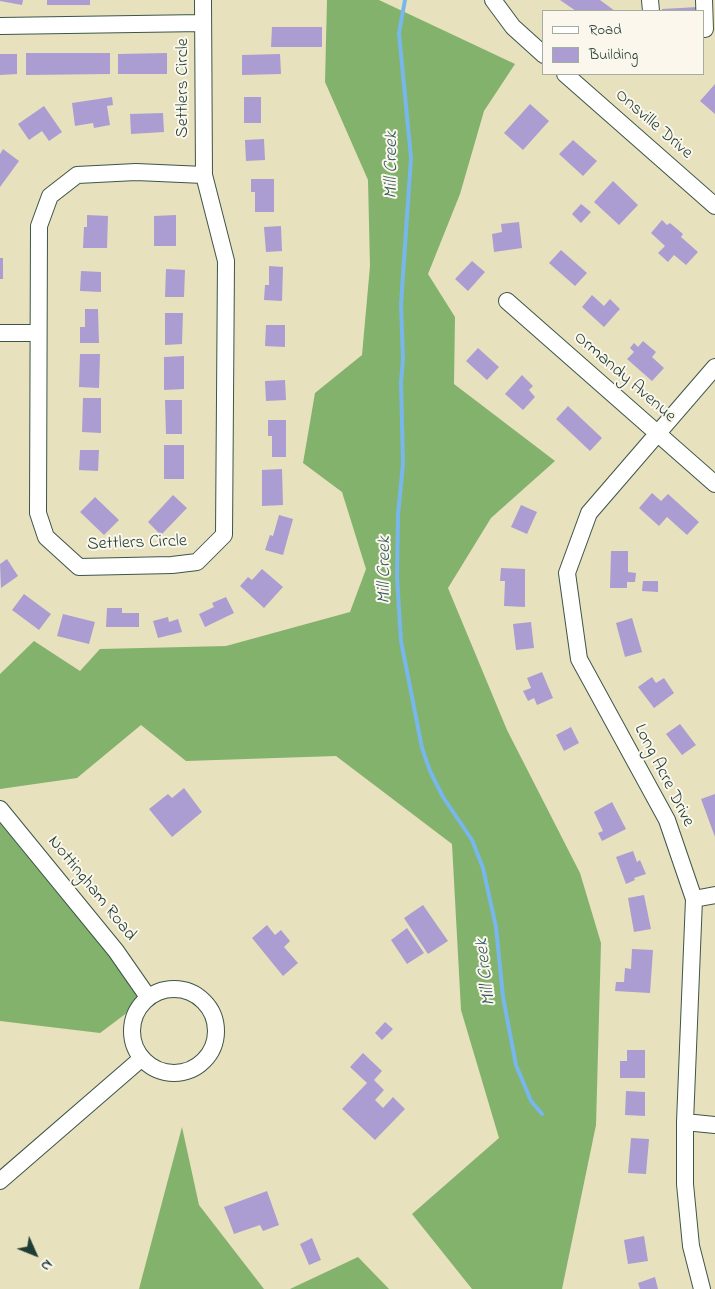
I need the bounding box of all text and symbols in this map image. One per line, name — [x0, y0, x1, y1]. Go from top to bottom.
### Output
legend — [542, 10, 705, 75]
text: Road — [589, 19, 622, 41]
street label: Settlers Circle — [173, 38, 195, 138]
text: Building — [589, 44, 638, 66]
street label: Onsville Drive — [610, 85, 696, 165]
water label: Mill Creek — [382, 131, 404, 199]
street label: Ormandy Avenue — [568, 328, 680, 428]
street label: Settlers Circle — [87, 531, 187, 557]
water label: Mill Creek — [375, 536, 397, 604]
street label: Long Acre Drive — [628, 721, 698, 831]
street label: Nottingham Road — [42, 832, 140, 946]
water label: Mill Creek — [472, 937, 502, 1007]
north arrow — [10, 1229, 60, 1279]
text: N — [35, 1254, 57, 1275]

